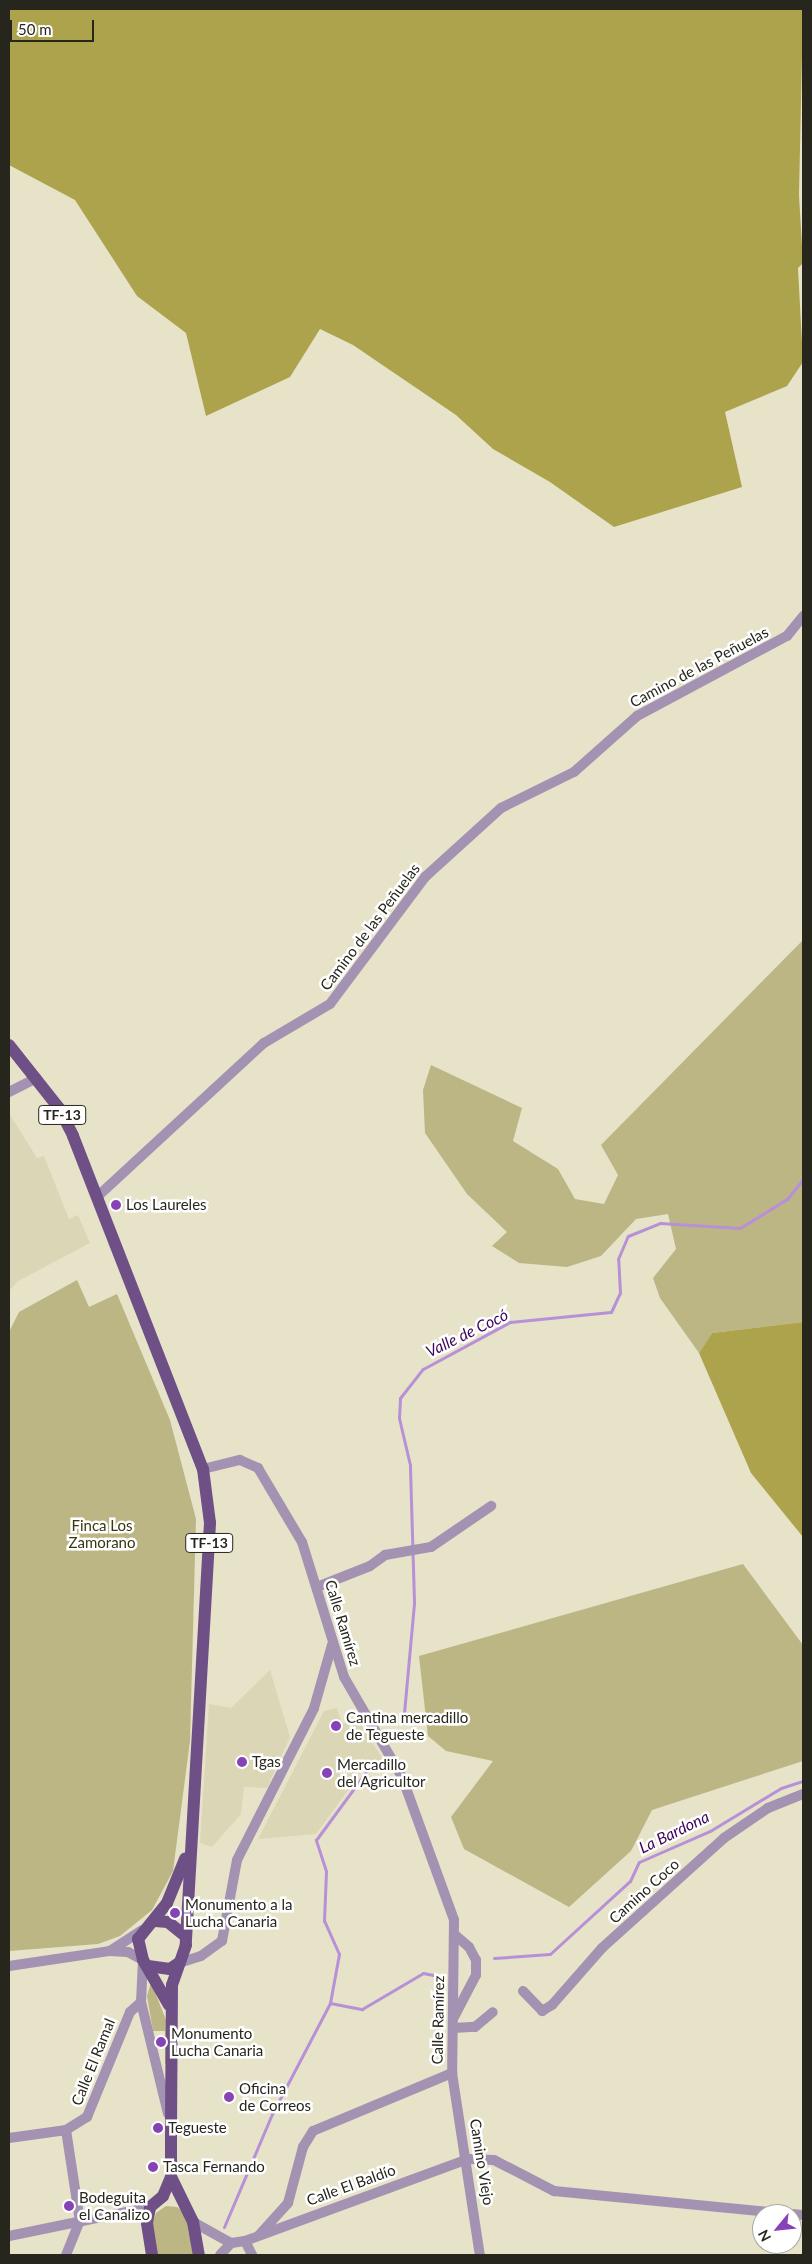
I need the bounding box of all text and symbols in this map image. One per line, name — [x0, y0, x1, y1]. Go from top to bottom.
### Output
scale bar — [12, 10, 96, 42]
text: 50 m — [18, 20, 52, 38]
street label: Camino de las Peñuelas — [627, 623, 771, 711]
street label: Camino de las Peñuelas — [316, 860, 424, 994]
road number: TF-13 — [37, 1104, 87, 1126]
place label: Los Laureles — [126, 1196, 207, 1214]
marker: Los Laureles — [110, 1199, 122, 1211]
water label: Valle de Cocó — [423, 1305, 511, 1361]
park label: Finca Los Zamorano — [69, 1516, 135, 1551]
road number: TF-13 — [184, 1532, 234, 1555]
street label: Calle Ramírez — [321, 1578, 365, 1668]
place label: Cantina mercadillo de Tegueste — [346, 1708, 468, 1743]
marker: Cantina mercadillo de Tegueste — [330, 1720, 342, 1732]
place label: Tgas — [252, 1753, 281, 1771]
place label: Mercadillo del Agricultor — [337, 1755, 426, 1790]
marker: Tgas — [236, 1756, 248, 1768]
marker: Mercadillo del Agricultor — [321, 1767, 333, 1779]
water label: La Bardona — [636, 1807, 712, 1857]
street label: Camino Coco — [605, 1855, 683, 1927]
place label: Monumento a la Lucha Canaria — [185, 1895, 292, 1930]
marker: Monumento a la Lucha Canaria — [169, 1907, 181, 1919]
street label: Calle Ramírez — [428, 1975, 448, 2065]
street label: Calle El Ramal — [67, 2016, 119, 2108]
place label: Monumento Lucha Canaria — [171, 2024, 263, 2059]
marker: Monumento Lucha Canaria — [155, 2036, 167, 2048]
place label: Oficina de Correos — [239, 2079, 311, 2114]
marker: Oficina de Correos — [223, 2091, 235, 2103]
street label: Camino Viejo — [466, 2117, 498, 2207]
place label: Tegueste — [168, 2119, 227, 2137]
marker: Tegueste — [152, 2122, 164, 2134]
place label: Tasca Fernando — [163, 2158, 265, 2176]
marker: Tasca Fernando — [147, 2161, 159, 2173]
street label: Calle El Baldío — [304, 2161, 398, 2209]
place label: Bodeguita el Canalizo — [79, 2188, 150, 2223]
marker: Bodeguita el Canalizo — [63, 2200, 75, 2212]
north arrow — [752, 2204, 802, 2254]
text: N — [754, 2227, 774, 2245]

